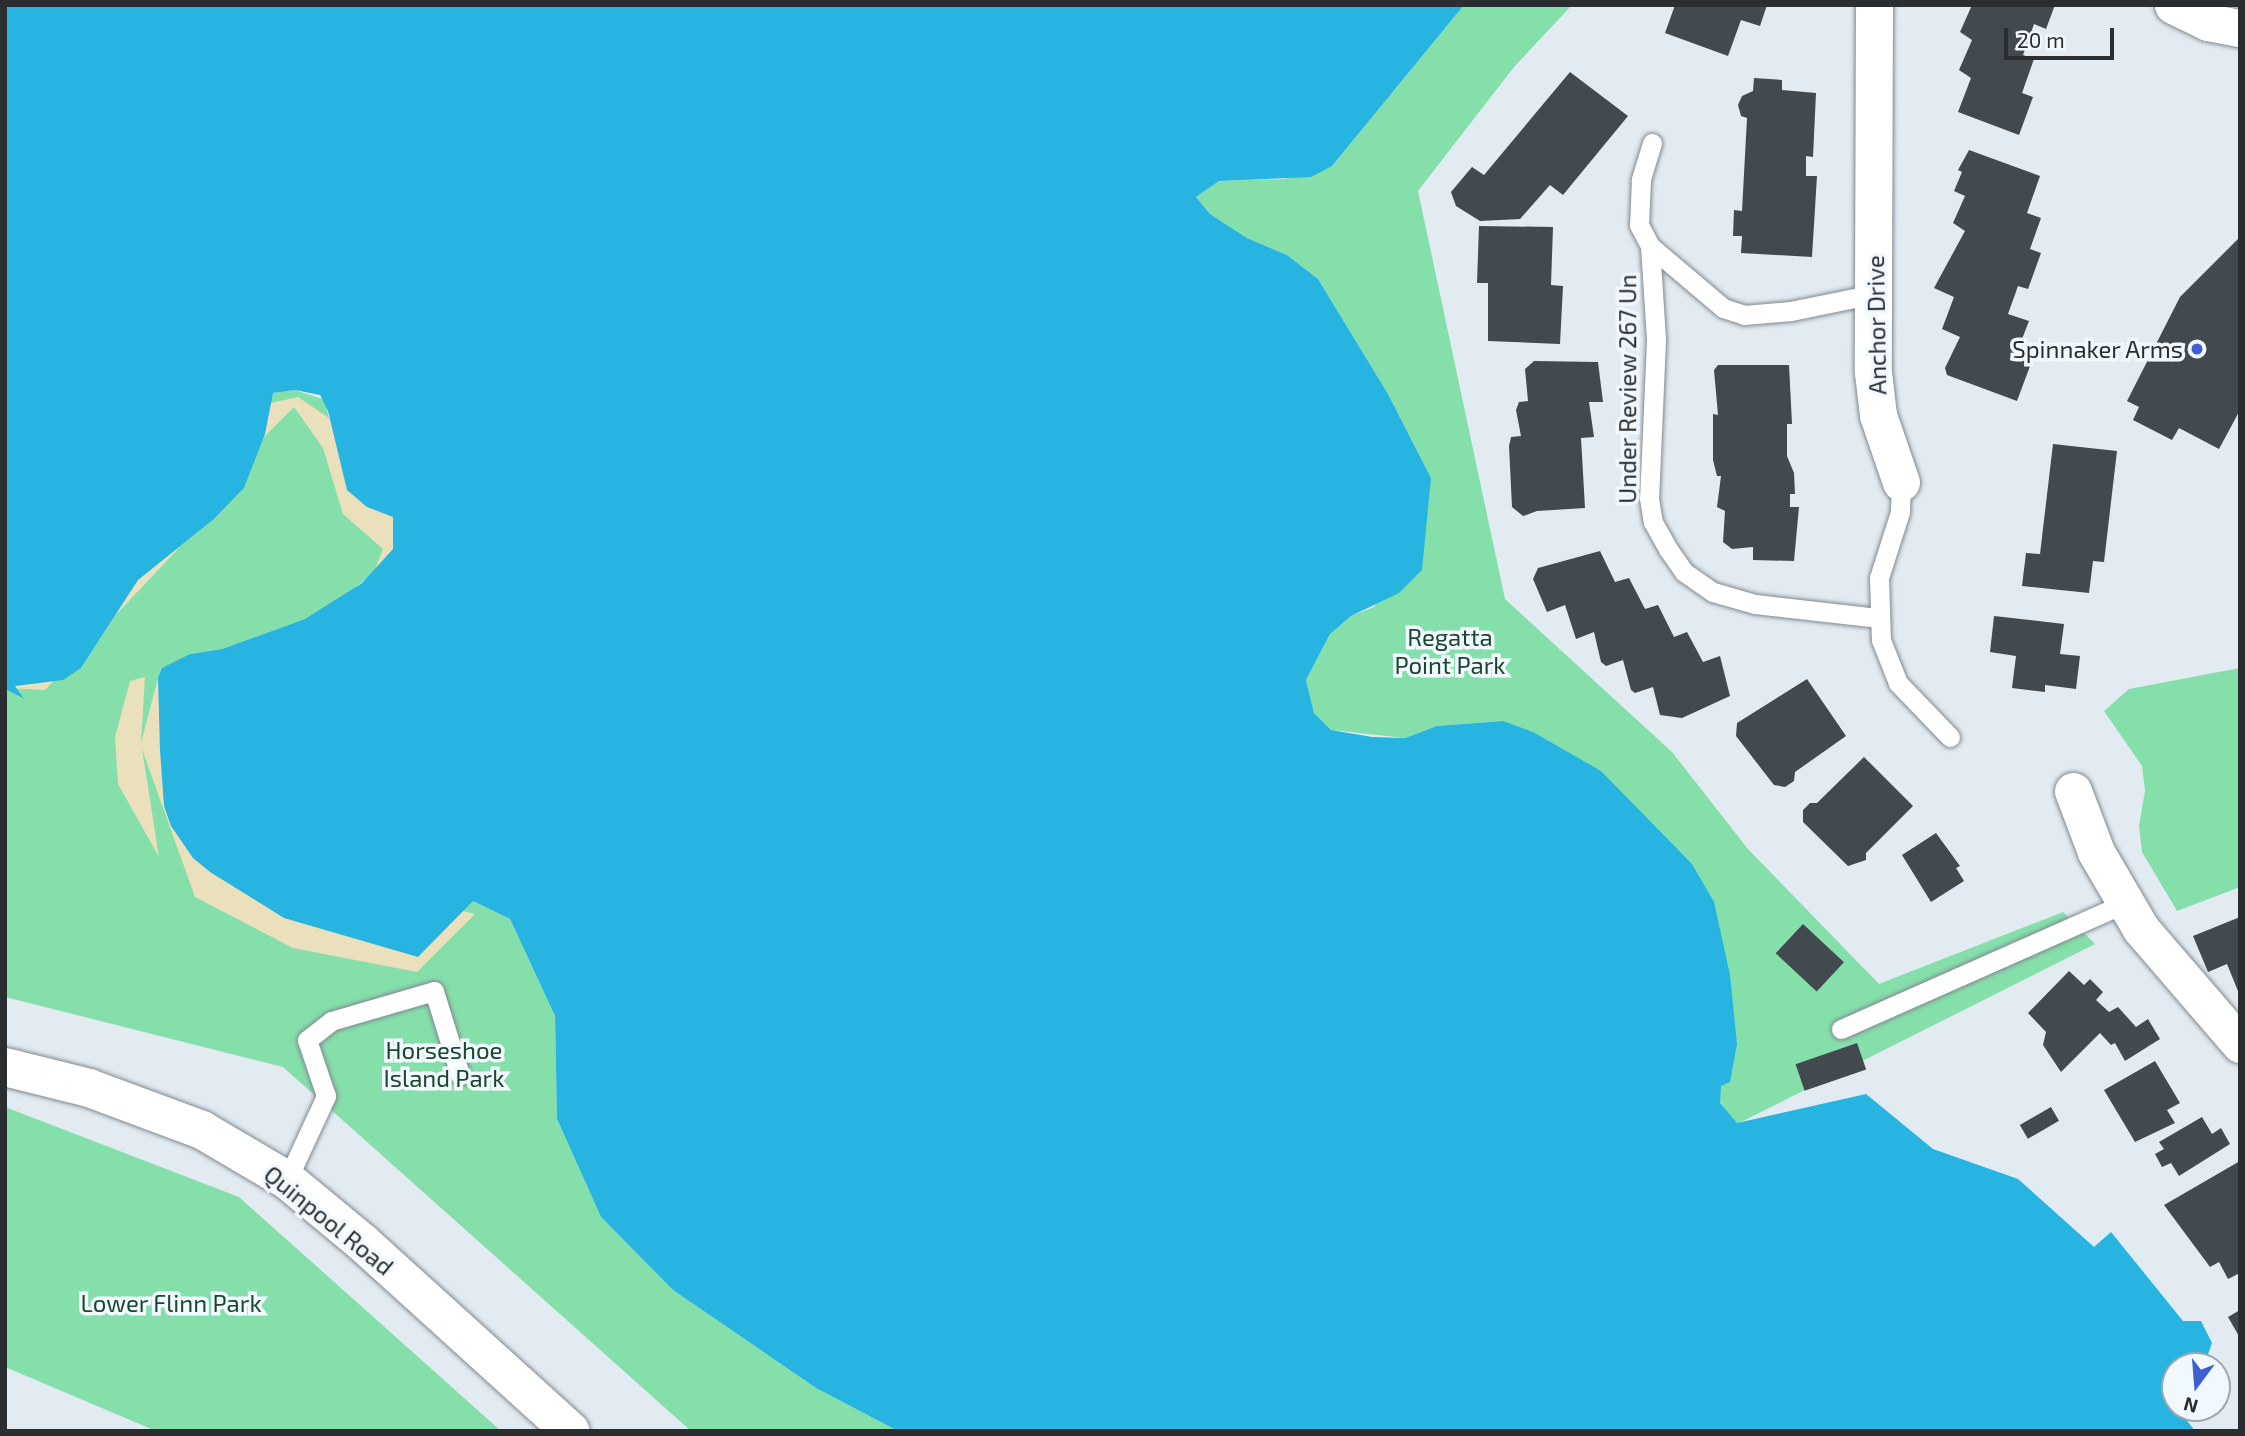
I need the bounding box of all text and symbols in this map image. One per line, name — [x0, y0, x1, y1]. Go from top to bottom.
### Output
scale bar — [2007, 14, 2117, 58]
text: 20 m — [2017, 27, 2065, 52]
street label: Anchor Drive — [1860, 255, 1892, 395]
street label: Under Review 267 Un — [1613, 274, 1641, 504]
place label: Spinnaker Arms — [2011, 335, 2183, 363]
marker: Spinnaker Arms — [2189, 341, 2205, 357]
park label: Regatta Point Park — [1394, 623, 1506, 679]
park label: Horseshoe Island Park — [384, 1036, 504, 1092]
street label: Quinpool Road — [258, 1159, 400, 1281]
park label: Lower Flinn Park — [80, 1289, 262, 1317]
north arrow — [2161, 1352, 2231, 1422]
text: N — [2181, 1393, 2200, 1419]

